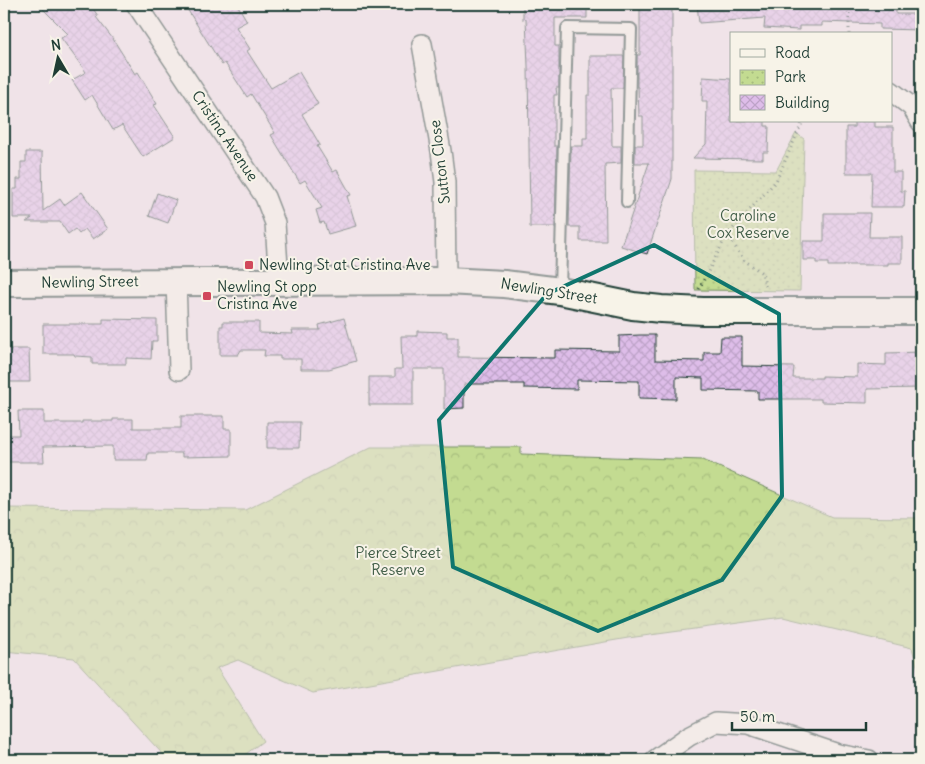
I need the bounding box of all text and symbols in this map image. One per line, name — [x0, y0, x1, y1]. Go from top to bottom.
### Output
north arrow — [32, 32, 82, 82]
legend — [730, 32, 892, 122]
text: N — [50, 36, 62, 55]
text: Road — [775, 43, 810, 62]
text: Park — [775, 67, 806, 86]
street label: Cristina Avenue — [188, 87, 263, 185]
text: Building — [775, 93, 830, 112]
street label: Sutton Close — [425, 119, 454, 205]
park label: Caroline Cox Reserve — [707, 206, 789, 242]
place label: Newling St at Cristina Ave — [259, 255, 431, 274]
marker: Newling St at Cristina Ave — [243, 259, 255, 271]
street label: Newling Street — [41, 271, 139, 292]
street label: Newling Street — [499, 273, 599, 308]
place label: Newling St opp Cristina Ave — [217, 277, 317, 313]
marker: Newling St opp Cristina Ave — [201, 290, 213, 302]
park label: Pierce Street Reserve — [355, 543, 441, 579]
scale bar — [732, 699, 866, 731]
text: 50 m — [740, 707, 775, 726]

